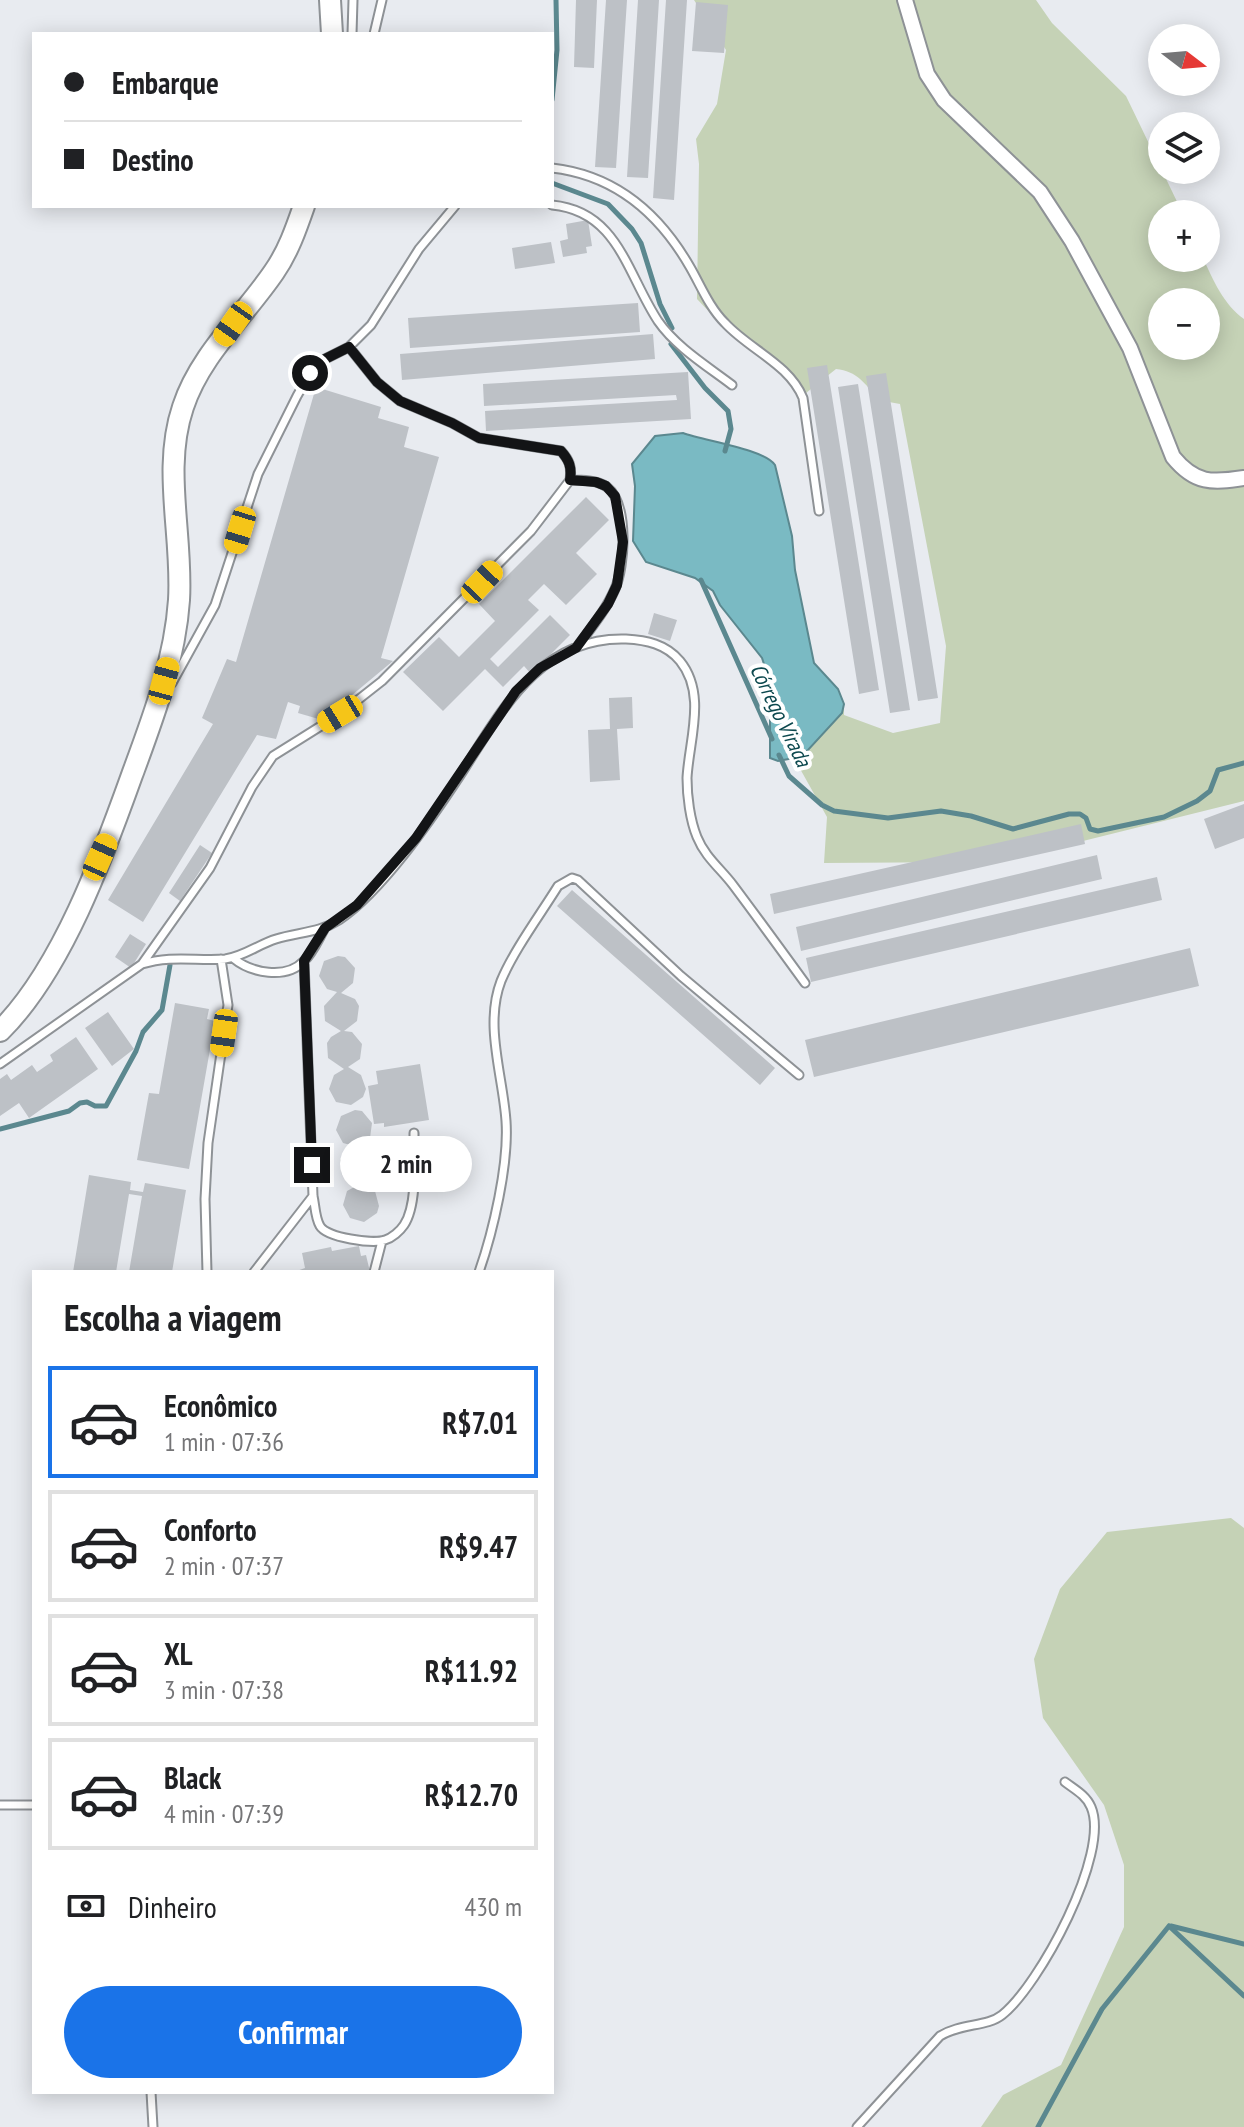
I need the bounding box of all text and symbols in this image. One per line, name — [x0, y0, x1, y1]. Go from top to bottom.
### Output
north arrow — [1148, 24, 1220, 96]
map controls — [1148, 24, 1220, 360]
text: Embarque — [112, 63, 219, 102]
button: layers — [1148, 112, 1220, 184]
text: Destino — [112, 140, 194, 179]
button: + — [1148, 200, 1220, 272]
button: − — [1148, 288, 1220, 360]
car — [209, 297, 257, 351]
route start — [292, 355, 328, 391]
car — [222, 504, 258, 556]
car — [457, 556, 507, 608]
car — [146, 655, 182, 707]
water label: Córrego Virada — [744, 659, 818, 772]
car — [313, 691, 367, 737]
car — [79, 830, 121, 884]
car — [209, 1008, 239, 1058]
callout: 2 min — [340, 1137, 472, 1193]
route end — [294, 1147, 330, 1183]
text: 2 min — [380, 1147, 432, 1180]
text: Escolha a viagem — [64, 1294, 282, 1341]
icon: car — [68, 1386, 140, 1458]
text: Econômico — [164, 1386, 277, 1425]
text: R$7.01 — [442, 1403, 518, 1442]
text: 1 min · 07:36 — [164, 1425, 284, 1458]
icon: car — [68, 1510, 140, 1582]
text: Conforto — [164, 1510, 257, 1549]
text: R$9.47 — [439, 1527, 518, 1566]
text: 2 min · 07:37 — [164, 1549, 284, 1582]
icon: car — [68, 1634, 140, 1706]
text: XL — [164, 1634, 193, 1673]
text: R$11.92 — [425, 1651, 518, 1690]
text: 3 min · 07:38 — [164, 1673, 284, 1706]
icon: car — [68, 1758, 140, 1830]
text: Black — [164, 1758, 221, 1797]
text: R$12.70 — [425, 1775, 518, 1814]
text: 4 min · 07:39 — [164, 1797, 284, 1830]
icon: cash — [64, 1884, 108, 1928]
text: Dinheiro — [128, 1887, 217, 1926]
text: 430 m — [464, 1890, 522, 1923]
button: Confirmar — [64, 1986, 522, 2078]

